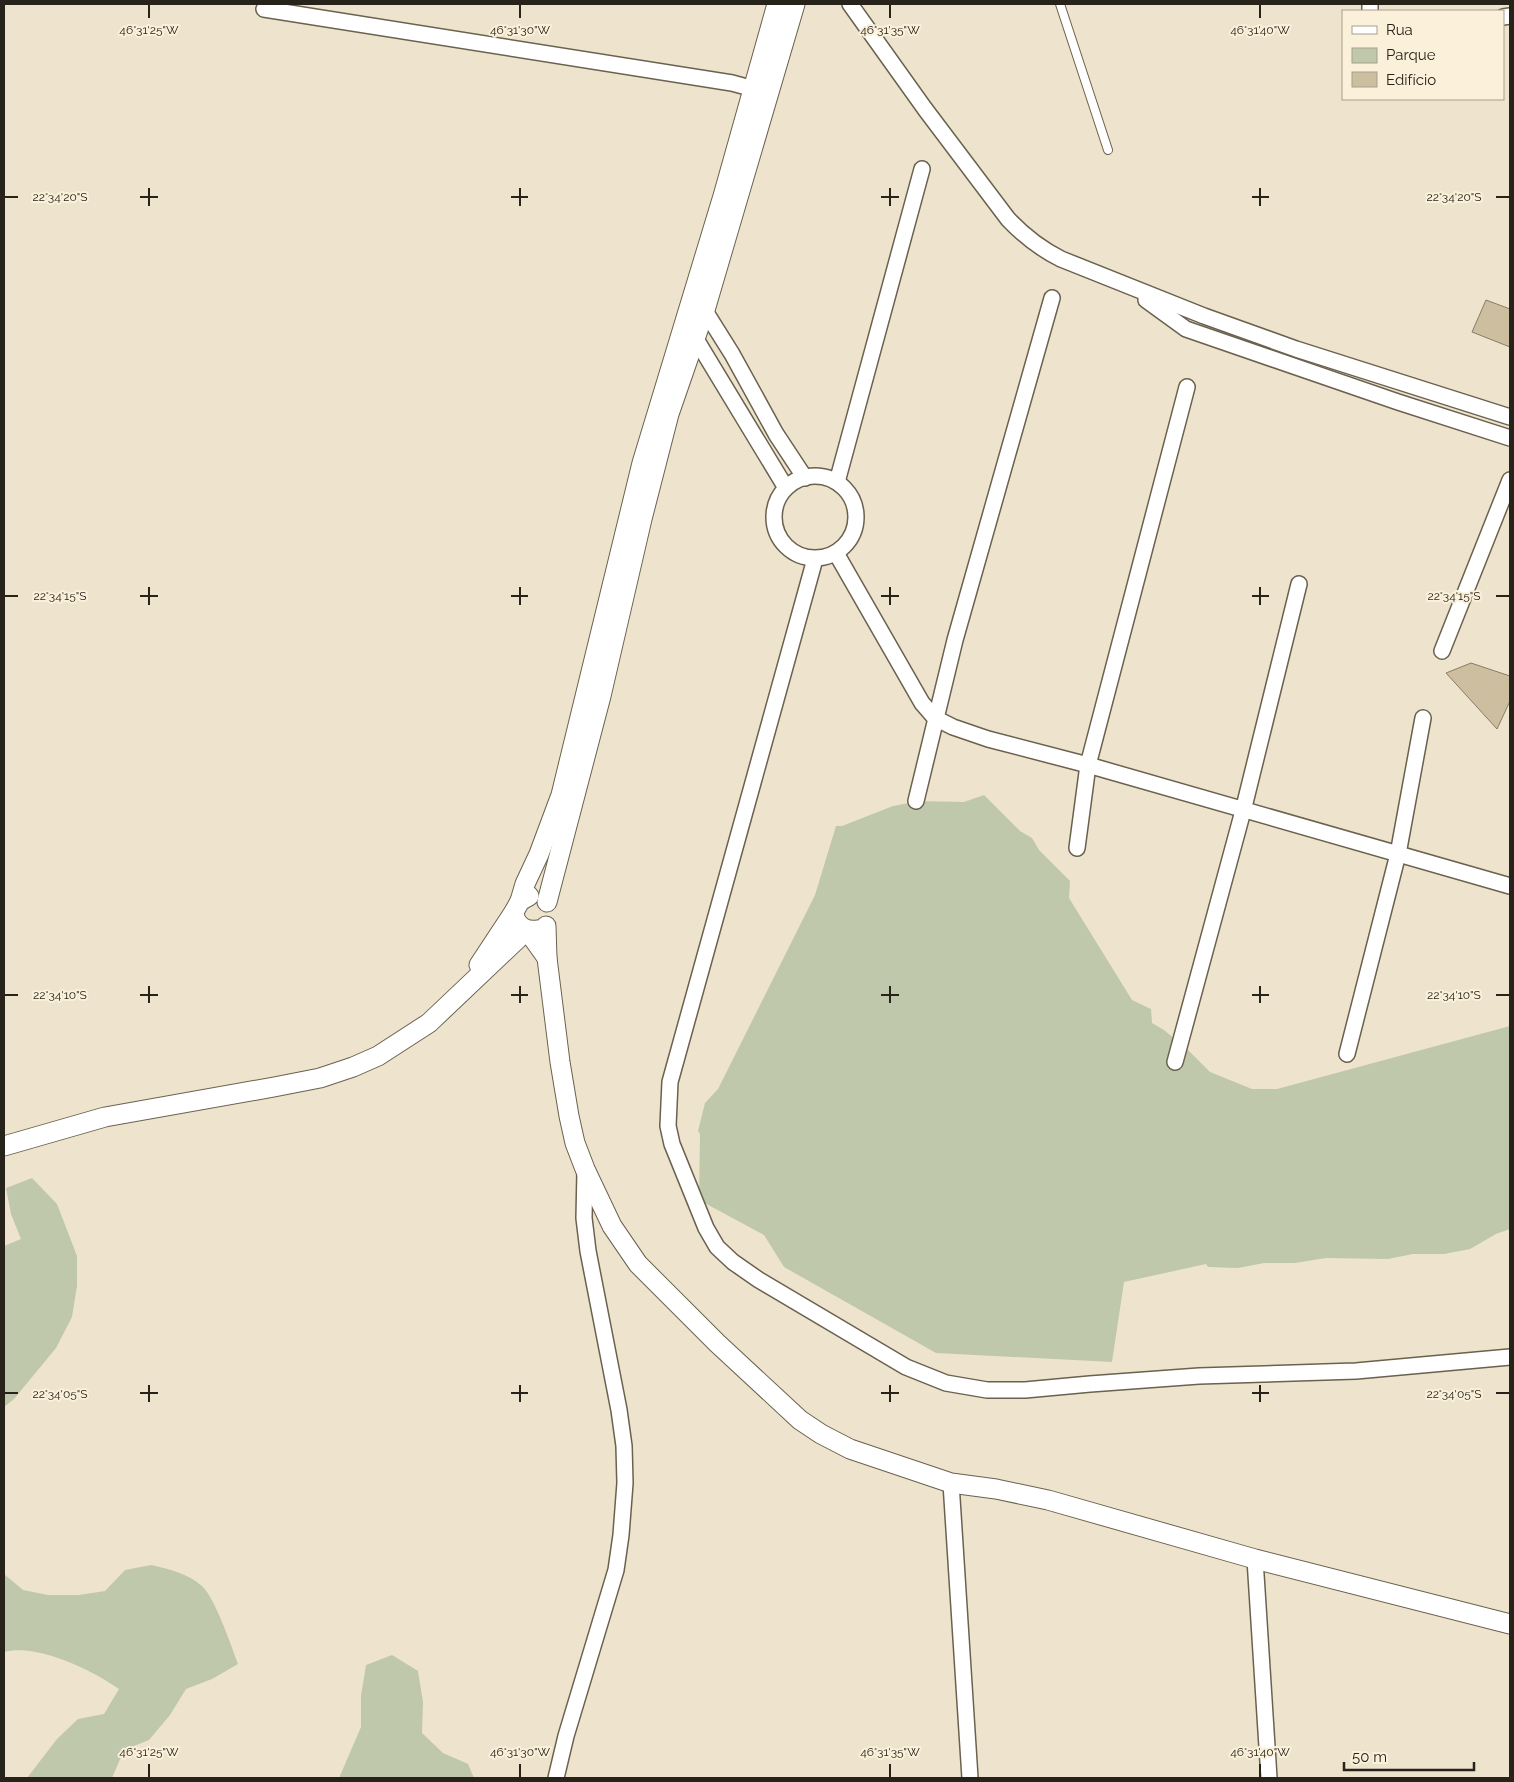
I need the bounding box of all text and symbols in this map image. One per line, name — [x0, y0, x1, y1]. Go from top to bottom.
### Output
legend — [1342, 10, 1504, 100]
text: Rua — [1386, 21, 1413, 39]
text: 46°31'25"W — [119, 23, 179, 37]
text: 46°31'30"W — [490, 23, 551, 37]
text: 46°31'35"W — [860, 23, 920, 37]
text: 46°31'40"W — [1230, 23, 1290, 37]
text: Parque — [1386, 46, 1436, 64]
text: Edifício — [1386, 71, 1436, 89]
text: 22°34'20"S — [33, 190, 87, 204]
text: 22°34'20"S — [1427, 190, 1481, 204]
text: 22°34'15"S — [33, 589, 87, 603]
text: 22°34'15"S — [1427, 589, 1481, 603]
text: 22°34'10"S — [33, 988, 87, 1002]
text: 22°34'10"S — [1427, 988, 1481, 1002]
text: 22°34'05"S — [32, 1387, 88, 1401]
text: 22°34'05"S — [1426, 1387, 1482, 1401]
scale bar — [1344, 1740, 1474, 1772]
text: 46°31'25"W — [119, 1745, 179, 1759]
text: 46°31'30"W — [490, 1745, 551, 1759]
text: 46°31'35"W — [860, 1745, 920, 1759]
text: 46°31'40"W — [1230, 1745, 1290, 1759]
text: 50 m — [1352, 1748, 1387, 1766]

